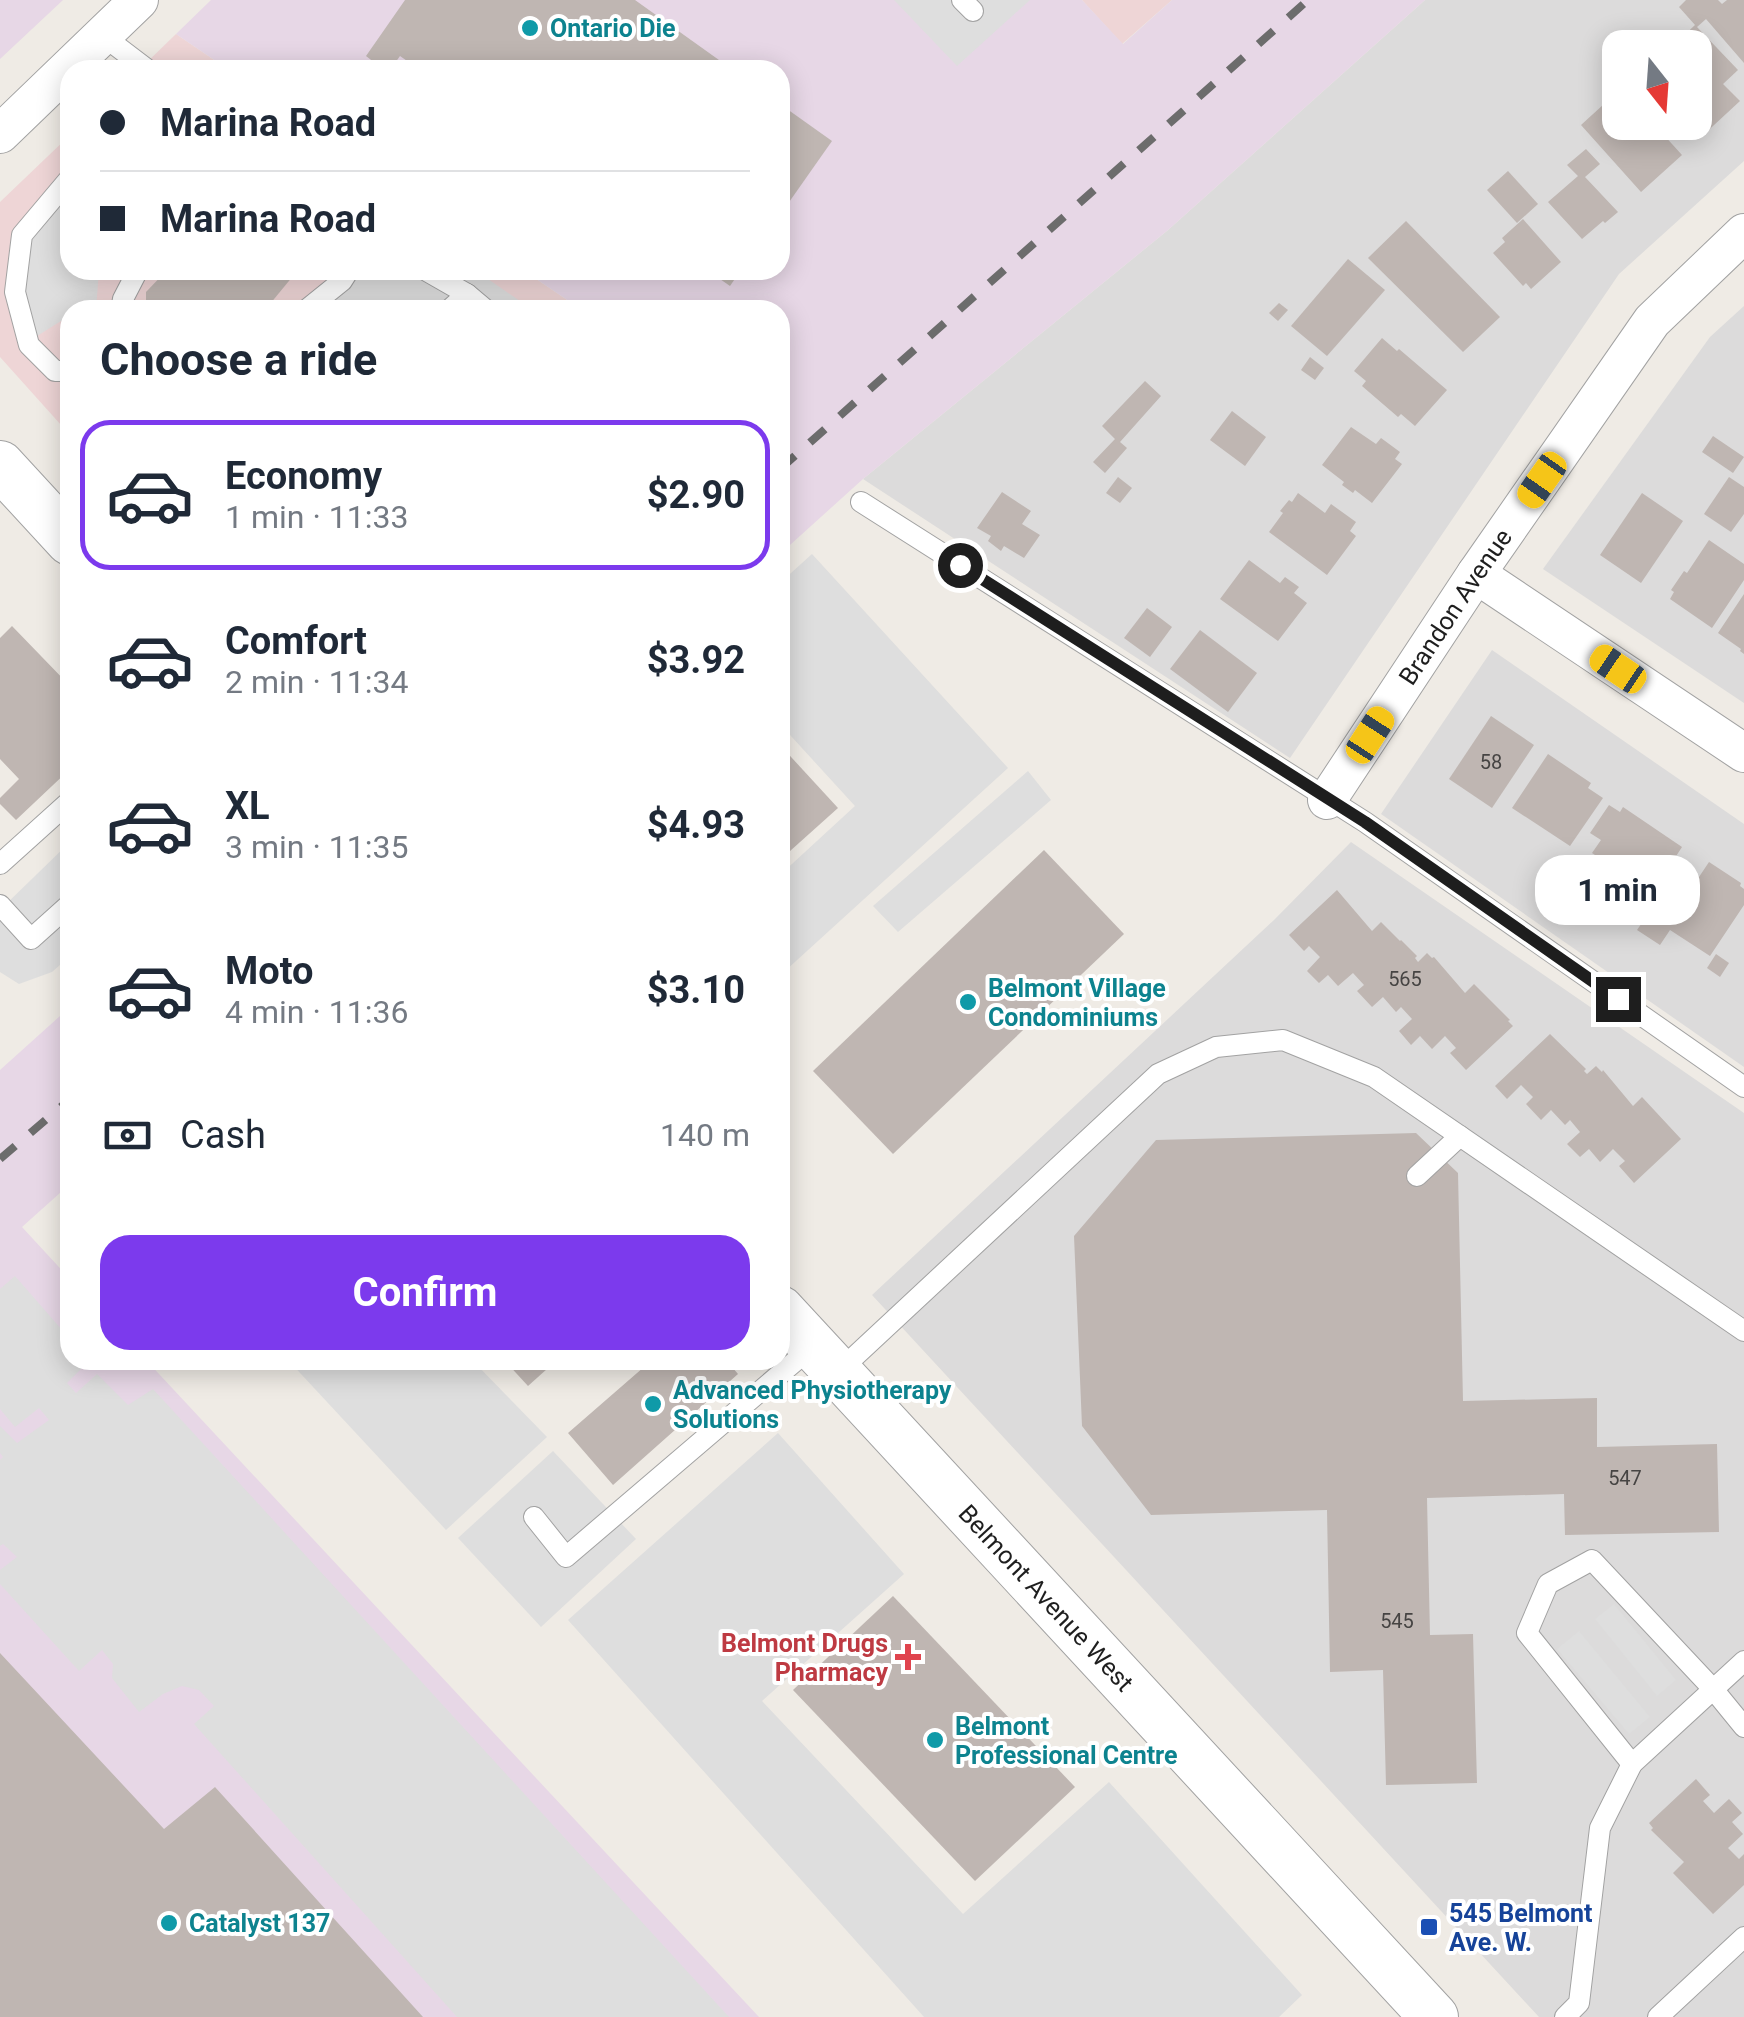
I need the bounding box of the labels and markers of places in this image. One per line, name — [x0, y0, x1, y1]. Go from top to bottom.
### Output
place label: Ontario Die — [550, 14, 676, 43]
marker: Ontario Die — [519, 17, 541, 39]
place label: Belmont Village Condominiums — [988, 974, 1166, 1032]
marker: Belmont Village Condominiums — [957, 991, 979, 1013]
place label: Advanced Physiotherapy Solutions — [673, 1376, 952, 1434]
marker: Advanced Physiotherapy Solutions — [642, 1393, 664, 1415]
place label: Belmont Drugs Pharmacy — [721, 1629, 888, 1687]
marker: Belmont Drugs Pharmacy — [897, 1646, 919, 1668]
place label: Belmont Professional Centre — [955, 1712, 1178, 1770]
marker: Belmont Professional Centre — [924, 1729, 946, 1751]
place label: 545 Belmont Ave. W. — [1449, 1899, 1593, 1957]
place label: Catalyst 137 — [189, 1909, 330, 1938]
marker: Catalyst 137 — [158, 1912, 180, 1934]
marker: 545 Belmont Ave. W. — [1418, 1916, 1440, 1938]

